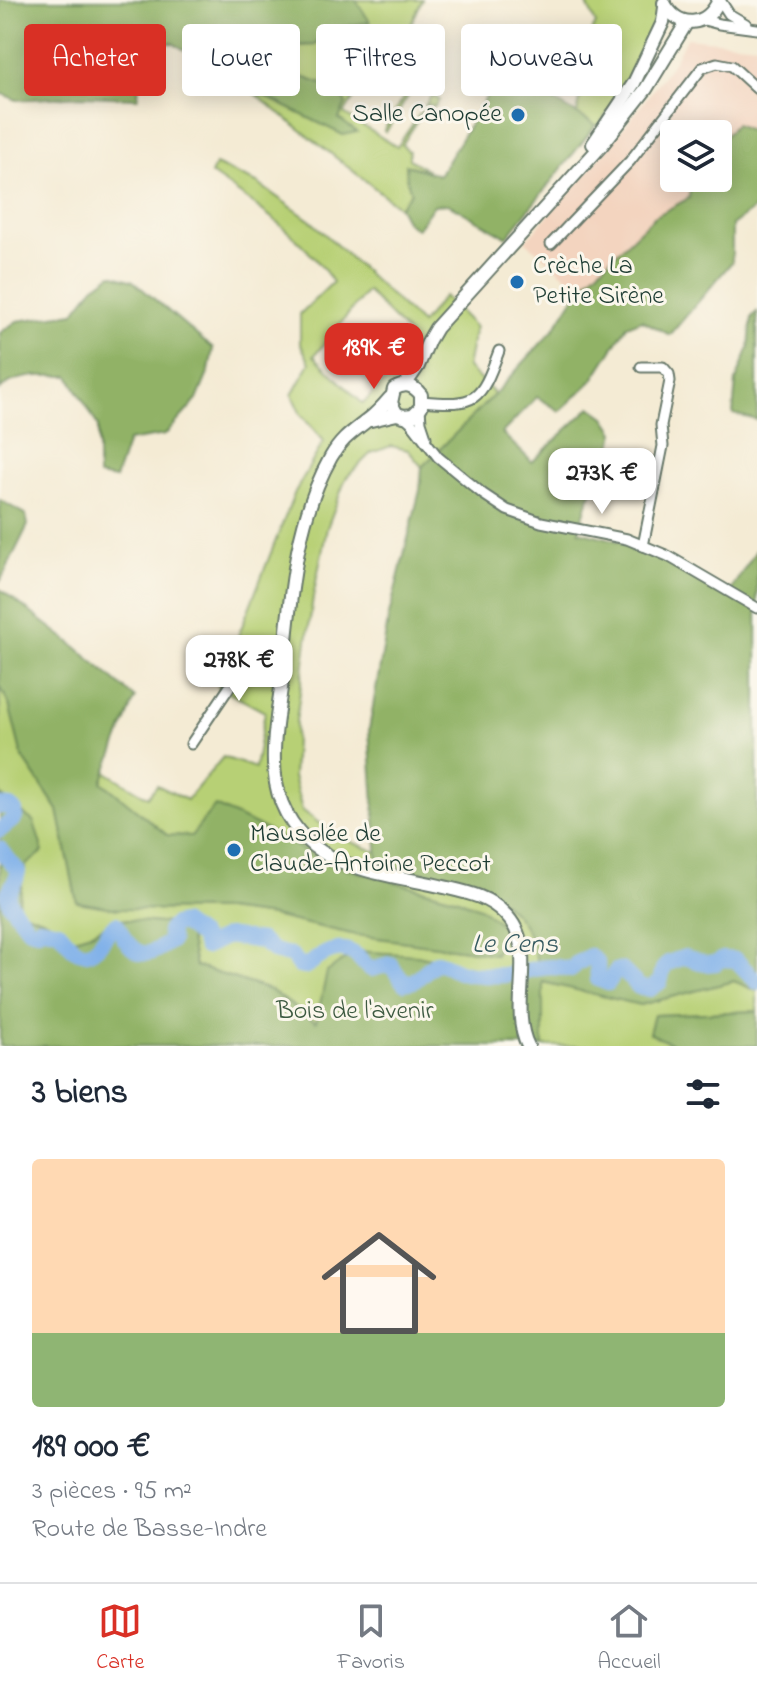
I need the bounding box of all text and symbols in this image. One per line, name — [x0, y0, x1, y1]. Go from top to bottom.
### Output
chip: Acheter — [24, 24, 166, 96]
chip: Louer — [182, 24, 300, 96]
chip: Filtres — [316, 24, 445, 96]
chip: Nouveau — [461, 24, 622, 96]
place label: Salle Canopée — [352, 96, 502, 134]
marker: Salle Canopée — [509, 106, 527, 124]
map controls — [660, 120, 732, 192]
button: layers — [660, 120, 732, 192]
place label: Crèche La Petite Sirène — [533, 248, 664, 316]
marker: Crèche La Petite Sirène — [508, 273, 526, 291]
pin: 189K € — [309, 323, 439, 391]
text: 189K € — [342, 330, 406, 368]
pin: 273K € — [537, 448, 667, 516]
text: 273K € — [566, 455, 638, 493]
pin: 278K € — [174, 635, 304, 703]
text: 278K € — [204, 642, 274, 680]
place label: Mausolée de Claude-Antoine Peccot — [250, 816, 491, 884]
marker: Mausolée de Claude-Antoine Peccot — [225, 841, 243, 859]
water label: Le Cens — [472, 925, 559, 966]
park label: Bois de l'avenir — [275, 993, 435, 1031]
text: 3 biens — [32, 1069, 128, 1119]
icon: filters — [681, 1072, 725, 1116]
icon: home — [307, 1211, 451, 1355]
text: 189 000 € — [32, 1423, 151, 1473]
text: 3 pièces · 95 m² — [32, 1473, 192, 1511]
text: Route de Basse-Indre — [32, 1511, 267, 1549]
tab: Carte — [96, 1599, 144, 1679]
tab: Favoris — [337, 1599, 405, 1679]
tab: Accueil — [598, 1599, 661, 1679]

